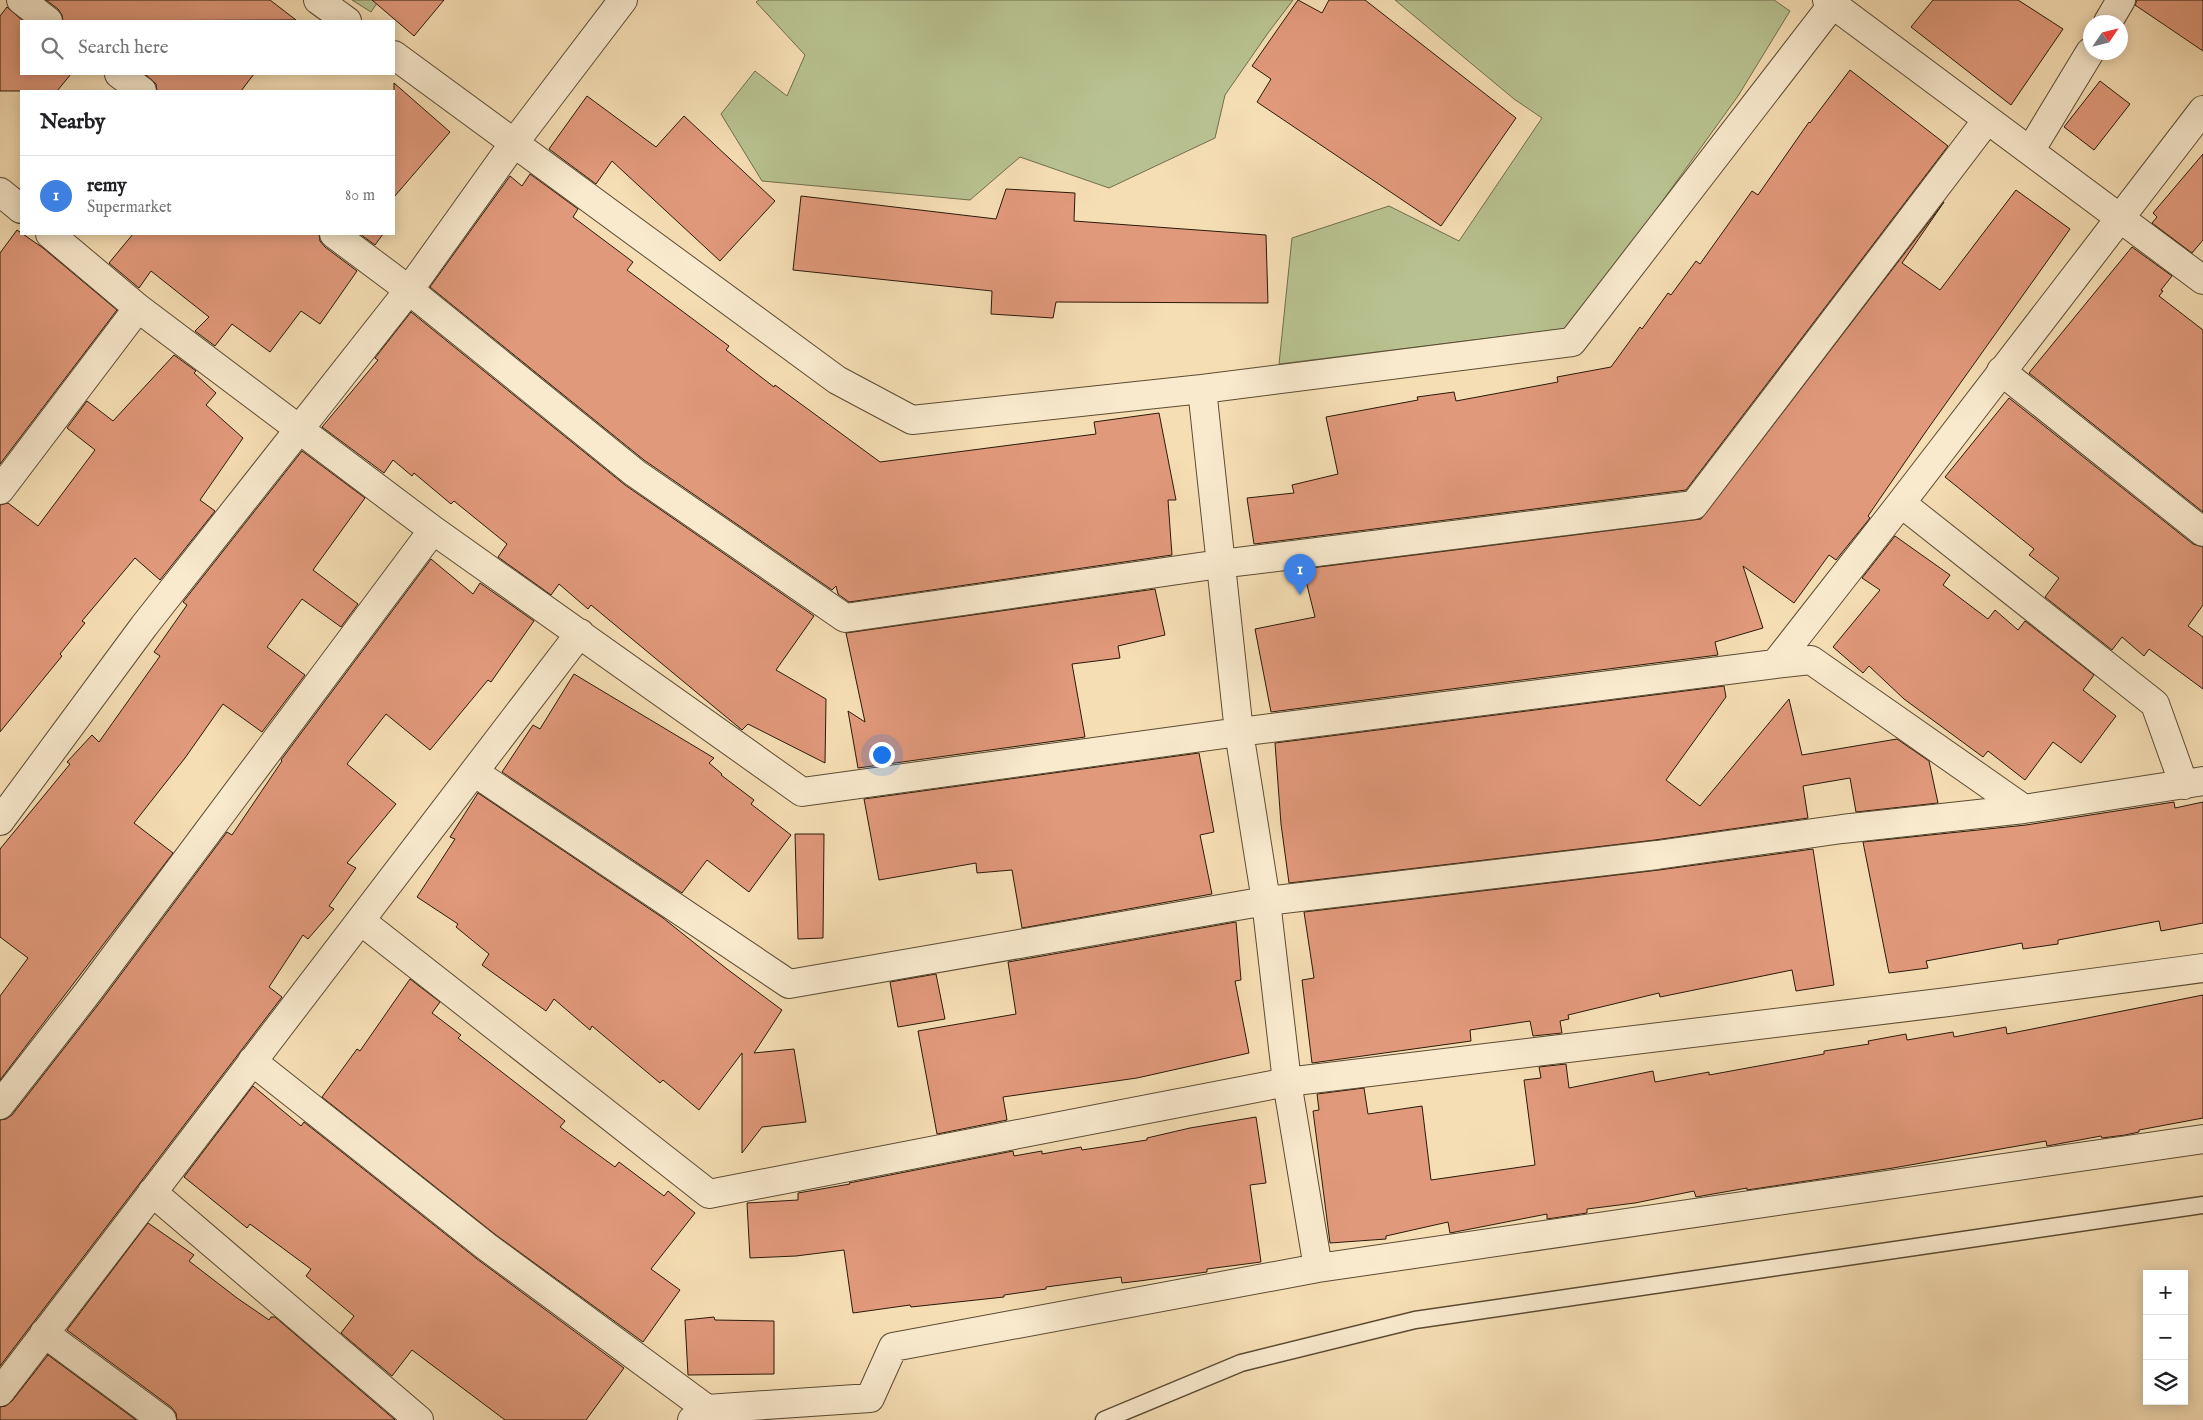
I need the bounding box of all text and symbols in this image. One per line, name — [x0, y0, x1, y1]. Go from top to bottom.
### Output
north arrow — [2083, 15, 2128, 60]
search box — [20, 20, 395, 75]
icon: search — [38, 34, 66, 62]
text: Search here — [78, 36, 169, 60]
text: Nearby — [40, 109, 105, 136]
text: remy — [87, 174, 127, 198]
text: 1 — [53, 186, 59, 206]
text: 80 m — [345, 186, 375, 206]
text: Supermarket — [87, 198, 172, 218]
pin: 1 — [1284, 554, 1316, 595]
your location — [869, 742, 895, 768]
map controls — [2143, 1270, 2188, 1405]
button: + — [2143, 1270, 2188, 1315]
button: − — [2143, 1315, 2188, 1360]
button: layers — [2143, 1360, 2188, 1405]

